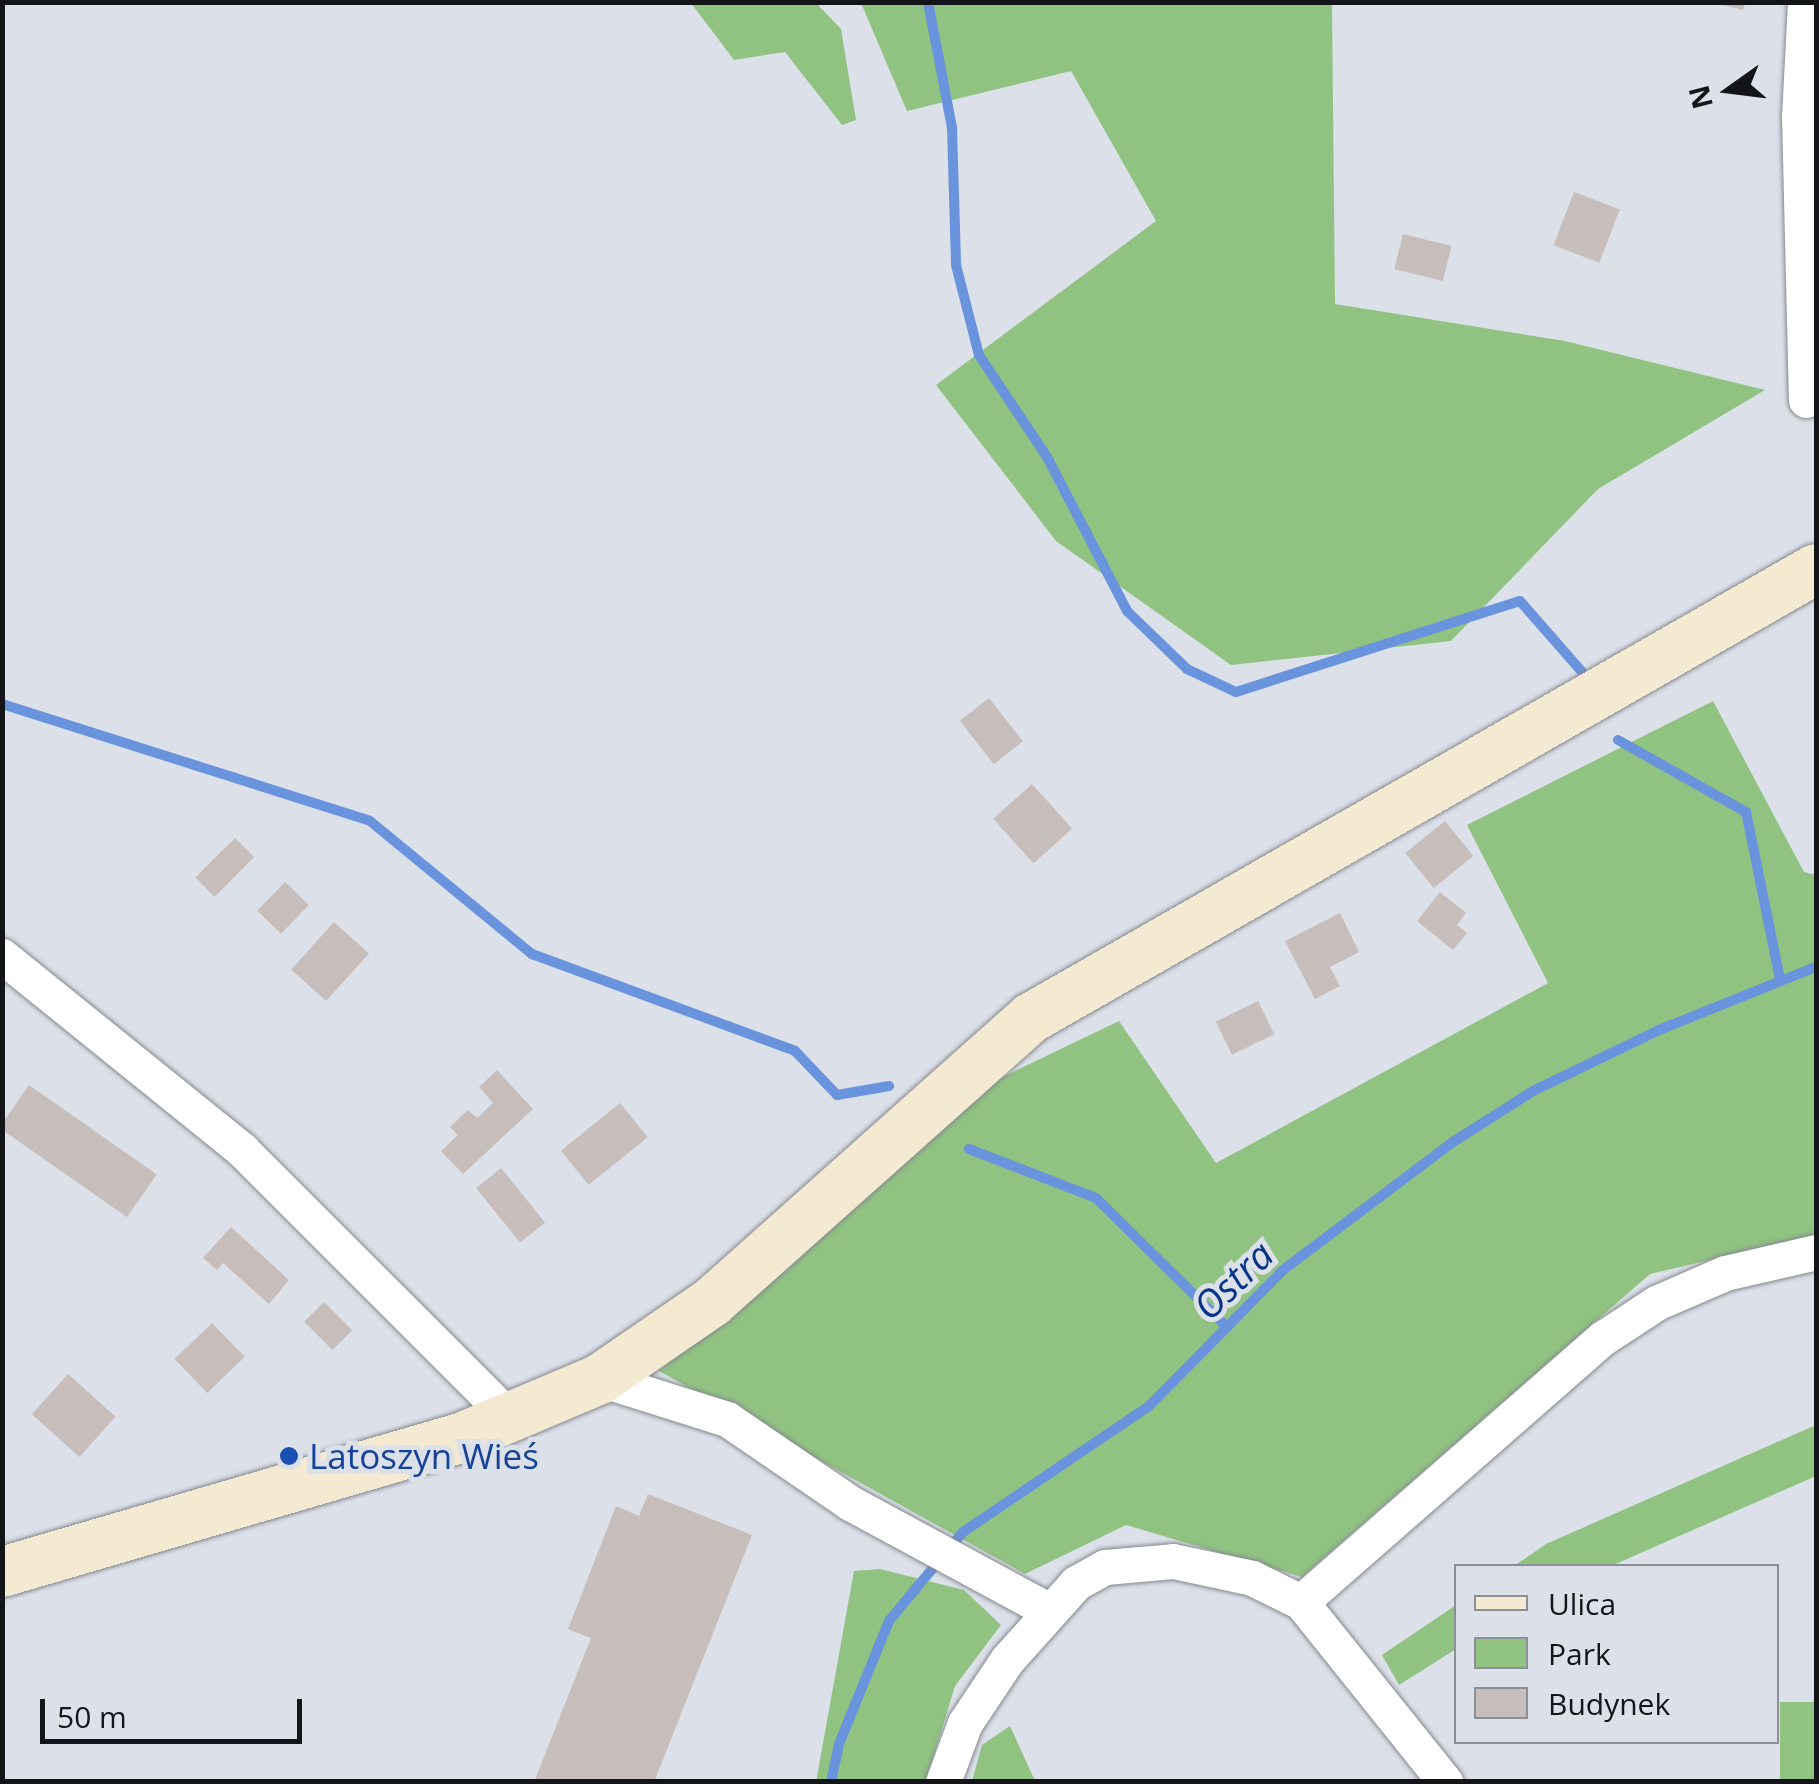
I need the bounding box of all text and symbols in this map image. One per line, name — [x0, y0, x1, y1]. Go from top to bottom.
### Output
north arrow — [1679, 40, 1779, 140]
text: N — [1679, 82, 1721, 113]
water label: Ostra — [1184, 1231, 1282, 1329]
place label: Latoszyn Wieś — [309, 1435, 539, 1477]
marker: Latoszyn Wieś — [278, 1445, 300, 1467]
legend — [1454, 1564, 1779, 1744]
text: Ulica — [1548, 1583, 1616, 1624]
text: Park — [1548, 1633, 1611, 1674]
scale bar — [45, 1679, 308, 1741]
text: Budynek — [1548, 1683, 1670, 1724]
text: 50 m — [57, 1696, 127, 1737]

